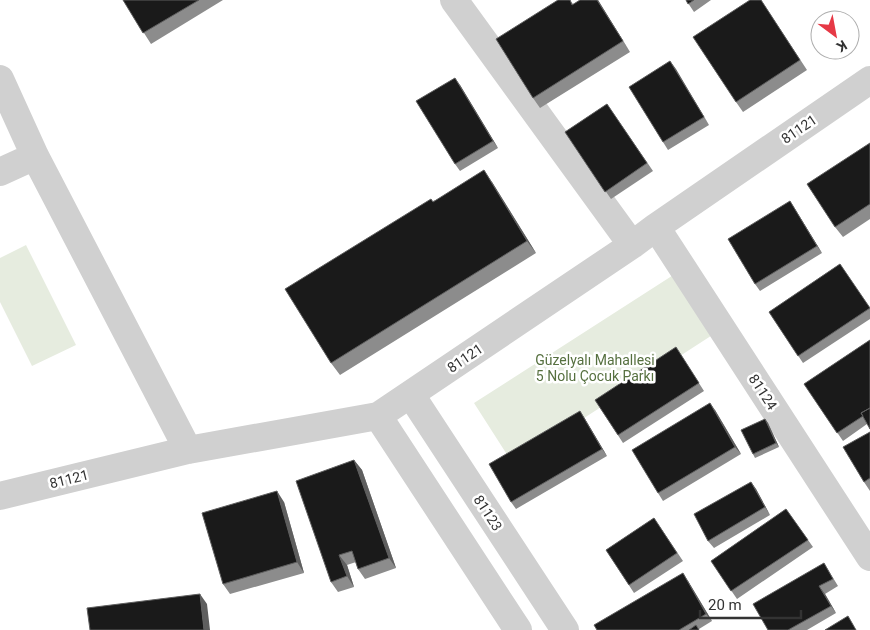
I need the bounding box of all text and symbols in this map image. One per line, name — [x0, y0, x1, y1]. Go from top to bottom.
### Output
north arrow — [810, 10, 860, 60]
text: K — [834, 37, 850, 55]
street label: 81121 — [778, 111, 820, 147]
street label: 81121 — [444, 340, 486, 376]
park label: Güzelyalı Mahallesi 5 Nolu Çocuk Parkı — [535, 352, 655, 384]
street label: 81124 — [746, 371, 780, 413]
street label: 81121 — [48, 466, 90, 492]
street label: 81123 — [471, 492, 505, 534]
scale bar — [700, 588, 801, 620]
text: 20 m — [708, 596, 742, 614]

